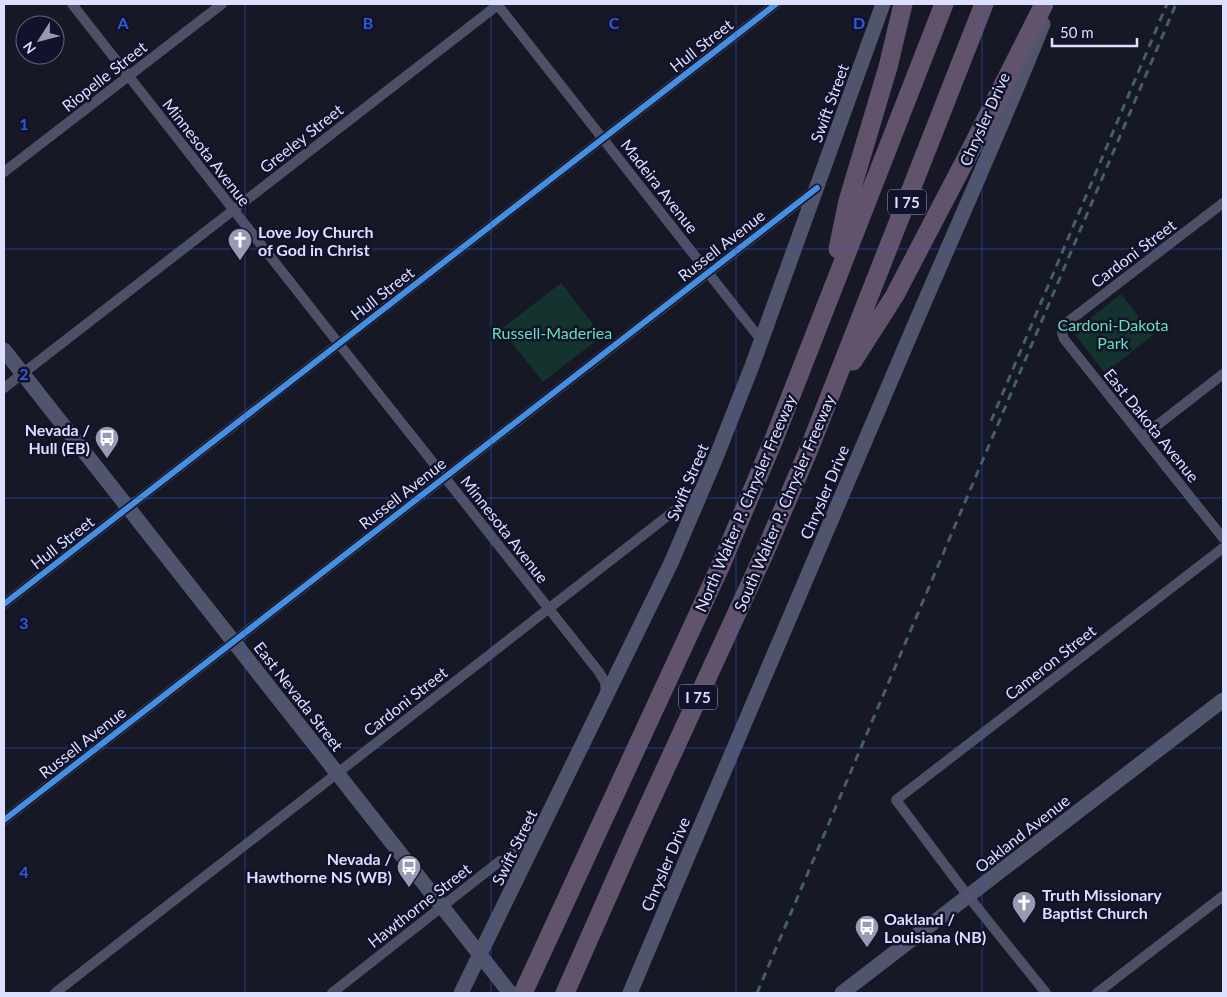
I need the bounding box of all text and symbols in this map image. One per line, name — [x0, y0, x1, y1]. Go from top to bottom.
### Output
text: A — [116, 13, 129, 32]
text: B — [363, 13, 373, 32]
text: C — [609, 13, 620, 32]
text: D — [853, 13, 865, 32]
street label: Hull Street — [666, 14, 737, 76]
north arrow — [15, 15, 65, 65]
scale bar — [1052, 15, 1137, 47]
text: 50 m — [1060, 23, 1094, 41]
street label: Riopelle Street — [58, 37, 150, 115]
text: N — [19, 39, 39, 57]
street label: Swift Street — [806, 61, 852, 145]
street label: Chrysler Drive — [955, 69, 1013, 169]
street label: Minnesota Avenue — [159, 95, 255, 209]
street label: Greeley Street — [256, 100, 346, 176]
text: 1 — [19, 114, 29, 133]
street label: Madeira Avenue — [617, 135, 703, 237]
road number: I 75 — [888, 190, 926, 214]
street label: Russell Avenue — [674, 205, 768, 285]
street label: Cardoni Street — [1087, 215, 1179, 291]
place label: Love Joy Church of God in Christ — [258, 222, 374, 259]
church icon: Love Joy Church of God in Christ — [227, 227, 253, 261]
street label: Hull Street — [347, 262, 418, 324]
park label: Cardoni-Dakota Park — [1057, 315, 1169, 352]
park label: Russell-Maderiea — [492, 323, 612, 342]
text: 2 — [19, 364, 29, 383]
street label: East Dakota Avenue — [1100, 364, 1204, 486]
street label: North Walter P. Chrysler Freeway — [691, 391, 800, 614]
street label: South Walter P. Chrysler Freeway — [730, 391, 839, 614]
place label: Nevada / Hull (EB) — [25, 420, 90, 457]
bus stop icon: Nevada / Hull (EB) — [94, 425, 120, 459]
street label: Swift Street — [662, 440, 712, 523]
street label: Chrysler Drive — [796, 442, 852, 542]
street label: Russell Avenue — [355, 453, 449, 533]
street label: Minnesota Avenue — [457, 472, 553, 586]
street label: Hull Street — [27, 511, 98, 573]
text: 3 — [19, 613, 29, 632]
street label: Cameron Street — [1001, 621, 1099, 703]
street label: East Nevada Street — [250, 638, 348, 755]
street label: Cardoni Street — [359, 662, 451, 740]
road number: I 75 — [679, 684, 717, 710]
street label: Russell Avenue — [35, 702, 129, 782]
street label: Oakland Avenue — [971, 790, 1073, 876]
street label: Swift Street — [487, 806, 541, 888]
street label: Chrysler Drive — [637, 814, 693, 914]
place label: Nevada / Hawthorne NS (WB) — [246, 849, 392, 886]
bus stop icon: Nevada / Hawthorne NS (WB) — [396, 854, 422, 888]
street label: Hawthorne Street — [364, 859, 475, 951]
text: 4 — [19, 862, 29, 881]
place label: Truth Missionary Baptist Church — [1042, 885, 1162, 922]
church icon: Truth Missionary Baptist Church — [1011, 890, 1037, 924]
place label: Oakland / Louisiana (NB) — [884, 909, 986, 946]
bus stop icon: Oakland / Louisiana (NB) — [854, 914, 880, 948]

